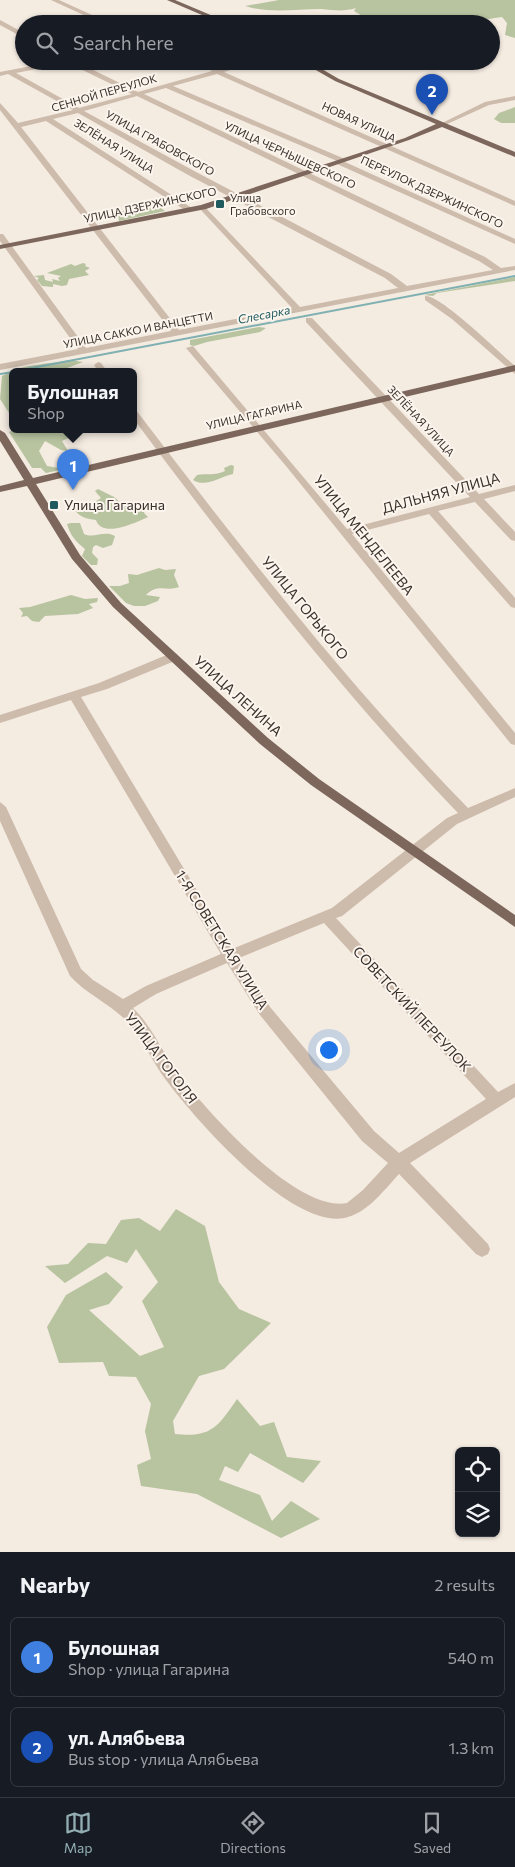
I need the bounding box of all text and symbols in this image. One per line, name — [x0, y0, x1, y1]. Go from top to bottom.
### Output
search box — [15, 15, 500, 70]
icon: search — [33, 29, 61, 57]
text: Search here — [73, 31, 173, 54]
street label: СЕННОЙ ПЕРЕУЛОК — [49, 70, 159, 114]
pin: 2 — [416, 74, 448, 115]
street label: НОВАЯ УЛИЦА — [320, 99, 399, 145]
street label: УЛИЦА ГРАБОВСКОГО — [103, 107, 217, 178]
street label: ЗЕЛЁНАЯ УЛИЦА — [72, 115, 158, 176]
street label: УЛИЦА ЧЕРНЫШЕВСКОГО — [222, 118, 358, 191]
street label: ПЕРЕУЛОК ДЗЕРЖИНСКОГО — [359, 153, 506, 230]
street label: УЛИЦА ДЗЕРЖИНСКОГО — [82, 184, 217, 225]
place label: Улица Грабовского — [230, 191, 296, 217]
marker: Улица Грабовского — [214, 198, 226, 210]
water label: Слесарка — [236, 302, 291, 326]
street label: УЛИЦА САККО И ВАНЦЕТТИ — [62, 309, 214, 350]
popup — [9, 368, 137, 433]
text: Булошная — [27, 380, 119, 403]
street label: ЗЕЛЁНАЯ УЛИЦА — [385, 382, 458, 459]
street label: УЛИЦА ГАГАРИНА — [205, 397, 303, 432]
text: Shop — [27, 403, 65, 422]
pin: 1 — [57, 449, 89, 490]
street label: ДАЛЬНЯЯ УЛИЦА — [380, 469, 502, 516]
street label: УЛИЦА МЕНДЕЛЕЕВА — [311, 471, 418, 598]
place label: Улица Гагарина — [64, 496, 165, 513]
marker: Улица Гагарина — [48, 499, 60, 511]
street label: УЛИЦА ГОРЬКОГО — [258, 553, 352, 663]
street label: УЛИЦА ЛЕНИНА — [191, 652, 286, 740]
street label: 1-Я СОВЕТСКАЯ УЛИЦА — [173, 867, 273, 1013]
street label: СОВЕТСКИЙ ПЕРЕУЛОК — [350, 943, 475, 1075]
street label: УЛИЦА ГОГОЛЯ — [122, 1009, 201, 1107]
your location — [316, 1037, 342, 1063]
map controls — [455, 1447, 500, 1537]
button: locate — [455, 1447, 500, 1492]
button: layers — [455, 1492, 500, 1537]
text: Nearby — [20, 1572, 90, 1597]
text: 2 results — [434, 1575, 495, 1594]
text: Булошная — [68, 1636, 159, 1659]
text: 1 — [33, 1648, 41, 1667]
text: 540 m — [448, 1648, 494, 1667]
text: Shop · улица Гагарина — [68, 1659, 230, 1678]
text: ул. Алябьева — [68, 1726, 185, 1749]
text: 2 — [32, 1738, 42, 1757]
text: 1.3 km — [449, 1738, 494, 1757]
text: Bus stop · улица Алябьева — [68, 1749, 259, 1768]
tab: Map — [64, 1809, 93, 1856]
tab: Directions — [220, 1809, 286, 1856]
tab: Saved — [413, 1809, 451, 1856]

